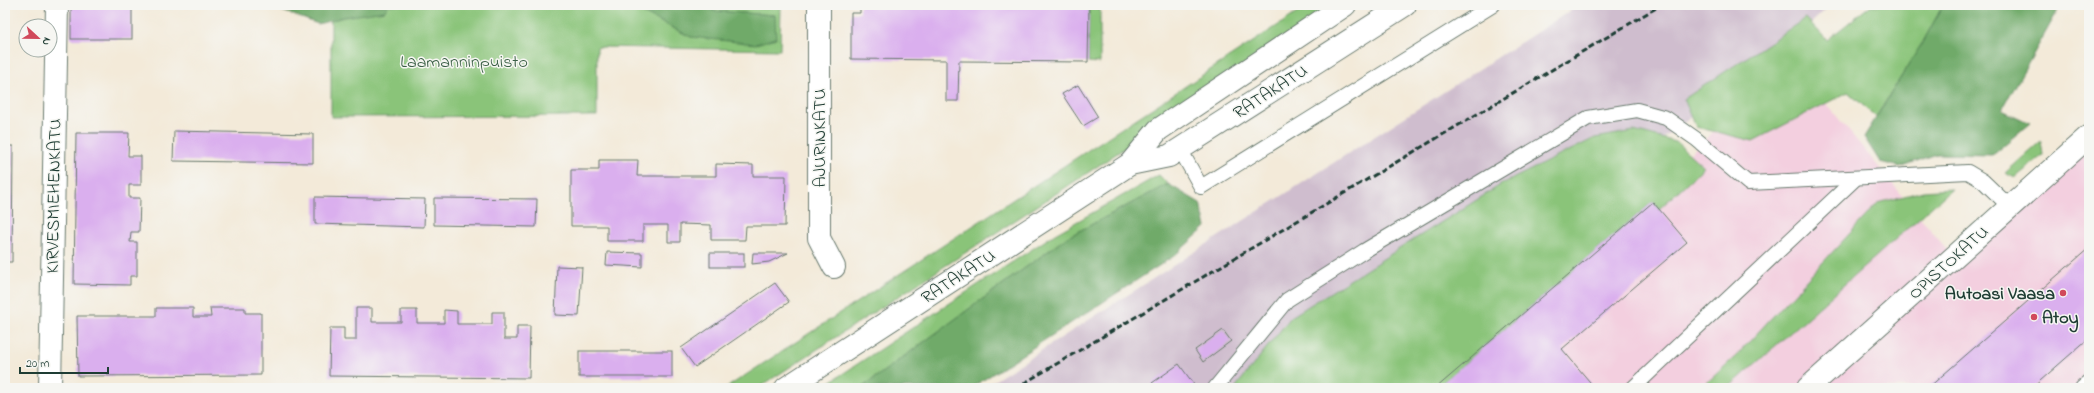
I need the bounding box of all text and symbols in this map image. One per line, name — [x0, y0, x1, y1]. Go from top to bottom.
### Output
north arrow — [18, 18, 58, 58]
text: N — [38, 35, 55, 48]
park label: Laamanninpuisto — [400, 50, 528, 76]
street label: RATAKATU — [1229, 59, 1313, 126]
street label: AJURINKATU — [808, 88, 834, 188]
street label: KIRVESMIEHENKATU — [41, 118, 69, 274]
street label: OPISTOKATU — [1903, 220, 1995, 307]
street label: RATAKATU — [917, 244, 1001, 311]
place label: Autoasi Vaasa — [1945, 282, 2055, 308]
marker: Autoasi Vaasa — [2058, 288, 2068, 298]
place label: Atoy — [2042, 306, 2079, 333]
marker: Atoy — [2029, 312, 2039, 322]
scale bar — [20, 349, 108, 375]
text: 20 m — [26, 355, 49, 373]

